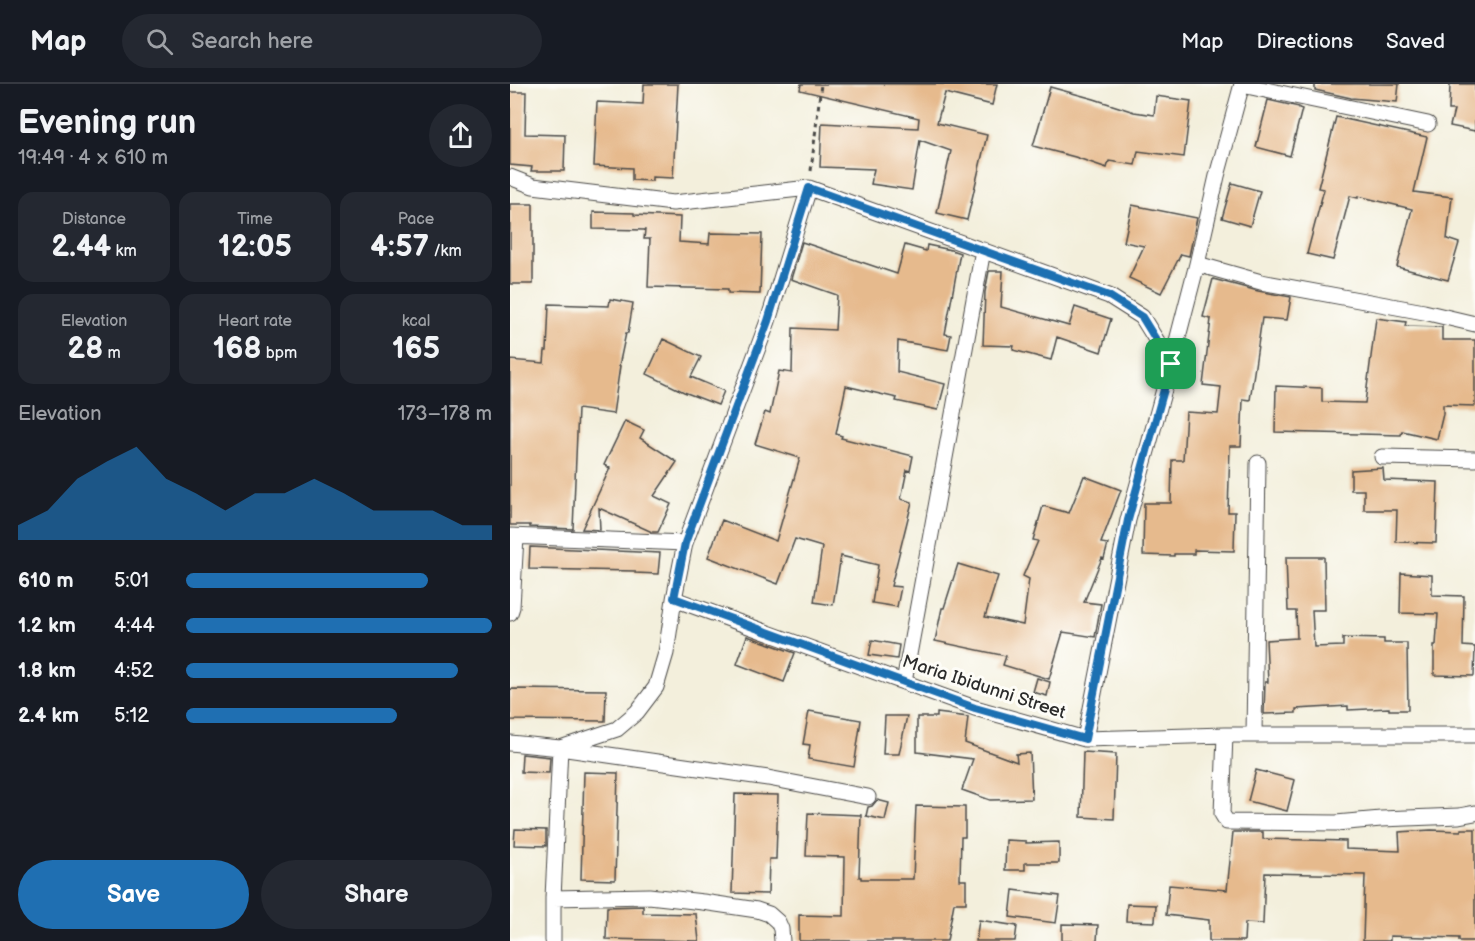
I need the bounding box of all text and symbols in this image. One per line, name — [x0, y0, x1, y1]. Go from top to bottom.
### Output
search box — [122, 14, 542, 68]
text: Map — [30, 25, 86, 58]
icon: search — [143, 25, 176, 58]
text: Search here — [191, 28, 313, 55]
text: Map — [1181, 29, 1224, 54]
text: Directions — [1257, 29, 1353, 54]
text: Saved — [1386, 29, 1445, 54]
text: Evening run — [18, 103, 196, 143]
button: share — [429, 104, 492, 167]
text: 19:49 · 4 × 610 m — [18, 146, 168, 170]
text: Distance — [62, 210, 126, 229]
text: Time — [237, 210, 273, 229]
text: Pace — [398, 210, 434, 229]
text: 2.44 — [51, 229, 111, 265]
text: 12:05 — [218, 229, 292, 265]
text: 4:57 — [370, 229, 429, 265]
text: km — [111, 242, 137, 261]
text: /km — [429, 242, 462, 261]
text: Elevation — [61, 312, 127, 331]
text: Heart rate — [218, 312, 292, 331]
text: kcal — [402, 312, 430, 331]
text: 28 — [67, 331, 103, 367]
text: 168 — [213, 331, 262, 367]
text: 165 — [392, 331, 440, 367]
pin — [1145, 338, 1196, 389]
text: m — [103, 344, 121, 363]
text: bpm — [262, 344, 297, 363]
icon: arrive — [1154, 347, 1187, 380]
text: Elevation — [18, 402, 101, 426]
text: 173–178 m — [398, 402, 492, 426]
text: 610 m — [18, 569, 73, 593]
text: 5:01 — [114, 569, 149, 593]
text: 1.2 km — [18, 614, 76, 638]
text: 4:44 — [114, 614, 155, 638]
street label: Maria Ibidunni Street — [900, 651, 1069, 723]
text: 1.8 km — [18, 659, 76, 683]
text: 4:52 — [114, 659, 154, 683]
text: 2.4 km — [18, 704, 79, 728]
text: 5:12 — [114, 704, 149, 728]
button: Save — [18, 860, 249, 929]
button: Share — [261, 860, 492, 929]

